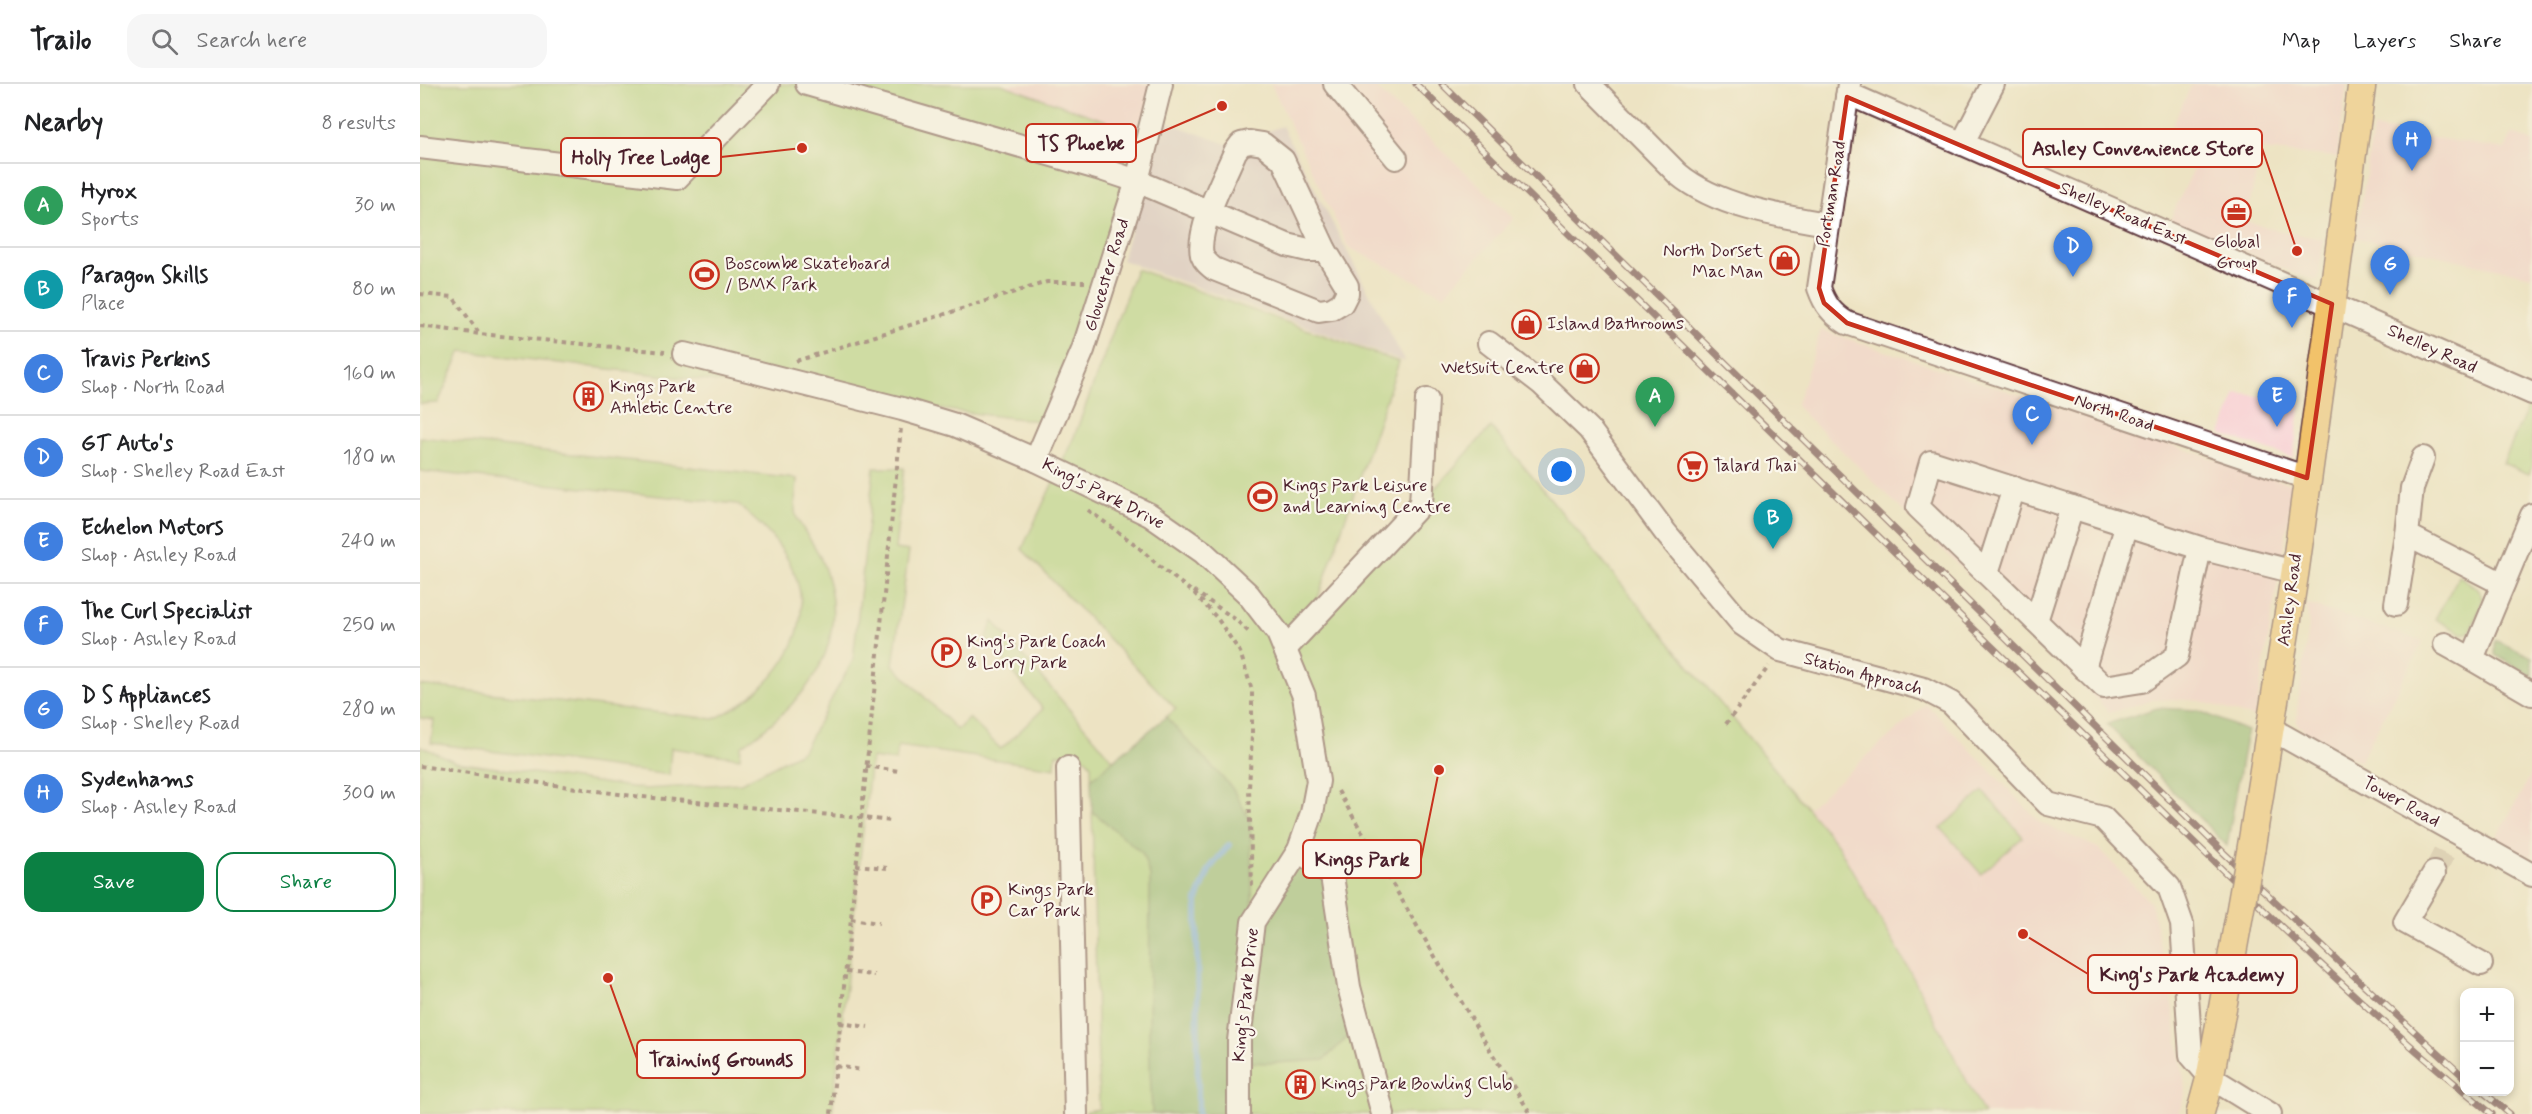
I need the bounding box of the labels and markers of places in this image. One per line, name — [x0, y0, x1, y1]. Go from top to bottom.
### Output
pin: H — [2392, 122, 2432, 171]
callout: TS Phoebe — [1026, 124, 1136, 162]
callout: Ashley Convenience Store — [2023, 129, 2262, 167]
callout: Holly Tree Lodge — [561, 138, 721, 176]
office icon: Global Group — [2221, 197, 2253, 229]
pin: D — [2054, 228, 2092, 277]
place label: Global Group — [2214, 230, 2260, 275]
place label: North Dorset Mac Man — [1663, 239, 1763, 284]
shop icon: North Dorset Mac Man — [1768, 245, 1800, 277]
pin: G — [2370, 246, 2410, 295]
place label: Boscombe Skateboard / BMX Park — [725, 252, 890, 297]
sports icon: Boscombe Skateboard / BMX Park — [688, 258, 720, 290]
pin: F — [2272, 278, 2312, 328]
shop icon: Island Bathrooms — [1510, 308, 1542, 340]
place label: Island Bathrooms — [1547, 312, 1684, 336]
shop icon: Wetsuit Centre — [1569, 352, 1601, 384]
place label: Wetsuit Centre — [1441, 356, 1564, 380]
place label: Kings Park Athletic Centre — [610, 375, 732, 420]
pin: A — [1636, 378, 1674, 427]
pin: E — [2258, 378, 2296, 427]
building icon: Kings Park Athletic Centre — [573, 381, 605, 413]
pin: C — [2012, 396, 2052, 445]
supermarket icon: Talard Thai — [1676, 450, 1708, 482]
place label: Talard Thai — [1713, 454, 1797, 478]
place label: Kings Park Leisure and Learning Centre — [1283, 474, 1451, 519]
sports icon: Kings Park Leisure and Learning Centre — [1246, 480, 1278, 512]
pin: B — [1754, 500, 1792, 549]
place label: King's Park Coach & Lorry Park — [967, 630, 1106, 675]
parking icon: King's Park Coach & Lorry Park — [930, 636, 962, 668]
callout: Kings Park — [1303, 840, 1421, 878]
place label: Kings Park Car Park — [1008, 878, 1093, 923]
parking icon: Kings Park Car Park — [971, 884, 1003, 916]
callout: King's Park Academy — [2088, 955, 2297, 993]
callout: Training Grounds — [637, 1040, 805, 1078]
building icon: Kings Park Bowling Club — [1284, 1068, 1316, 1100]
place label: Kings Park Bowling Club — [1321, 1072, 1512, 1098]

